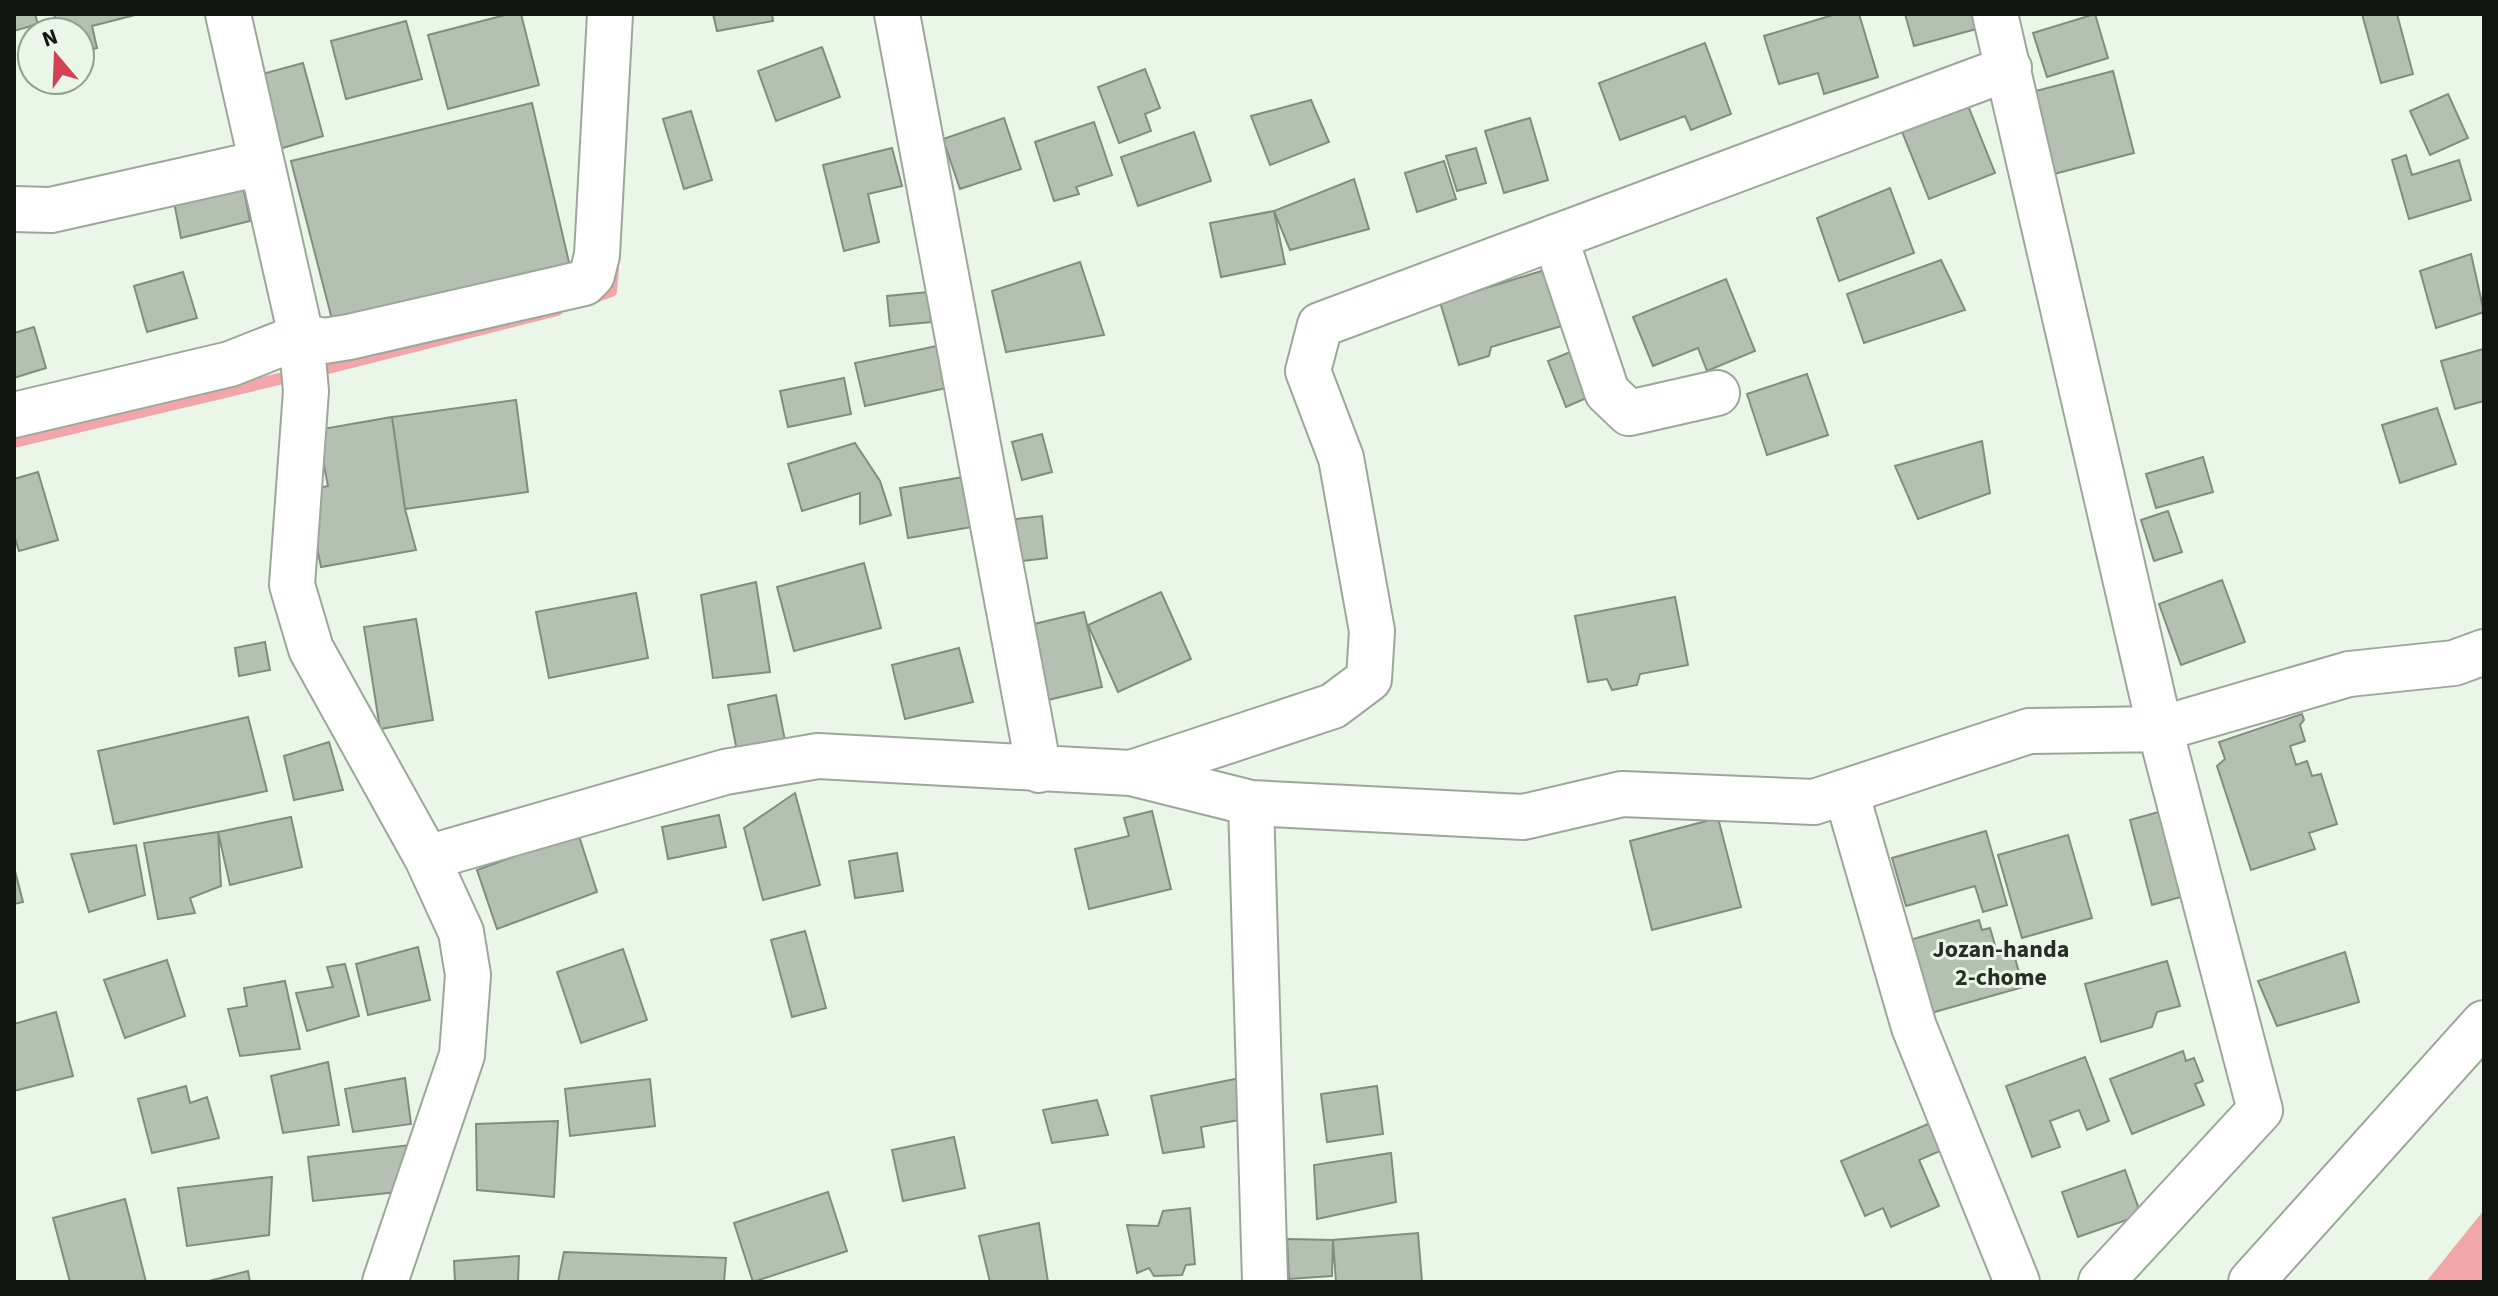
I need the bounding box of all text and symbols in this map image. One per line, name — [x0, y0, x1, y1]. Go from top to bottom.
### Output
north arrow — [16, 16, 96, 96]
text: N — [38, 21, 62, 56]
district label: Jozan-handa 2-chome — [1933, 932, 2069, 995]

